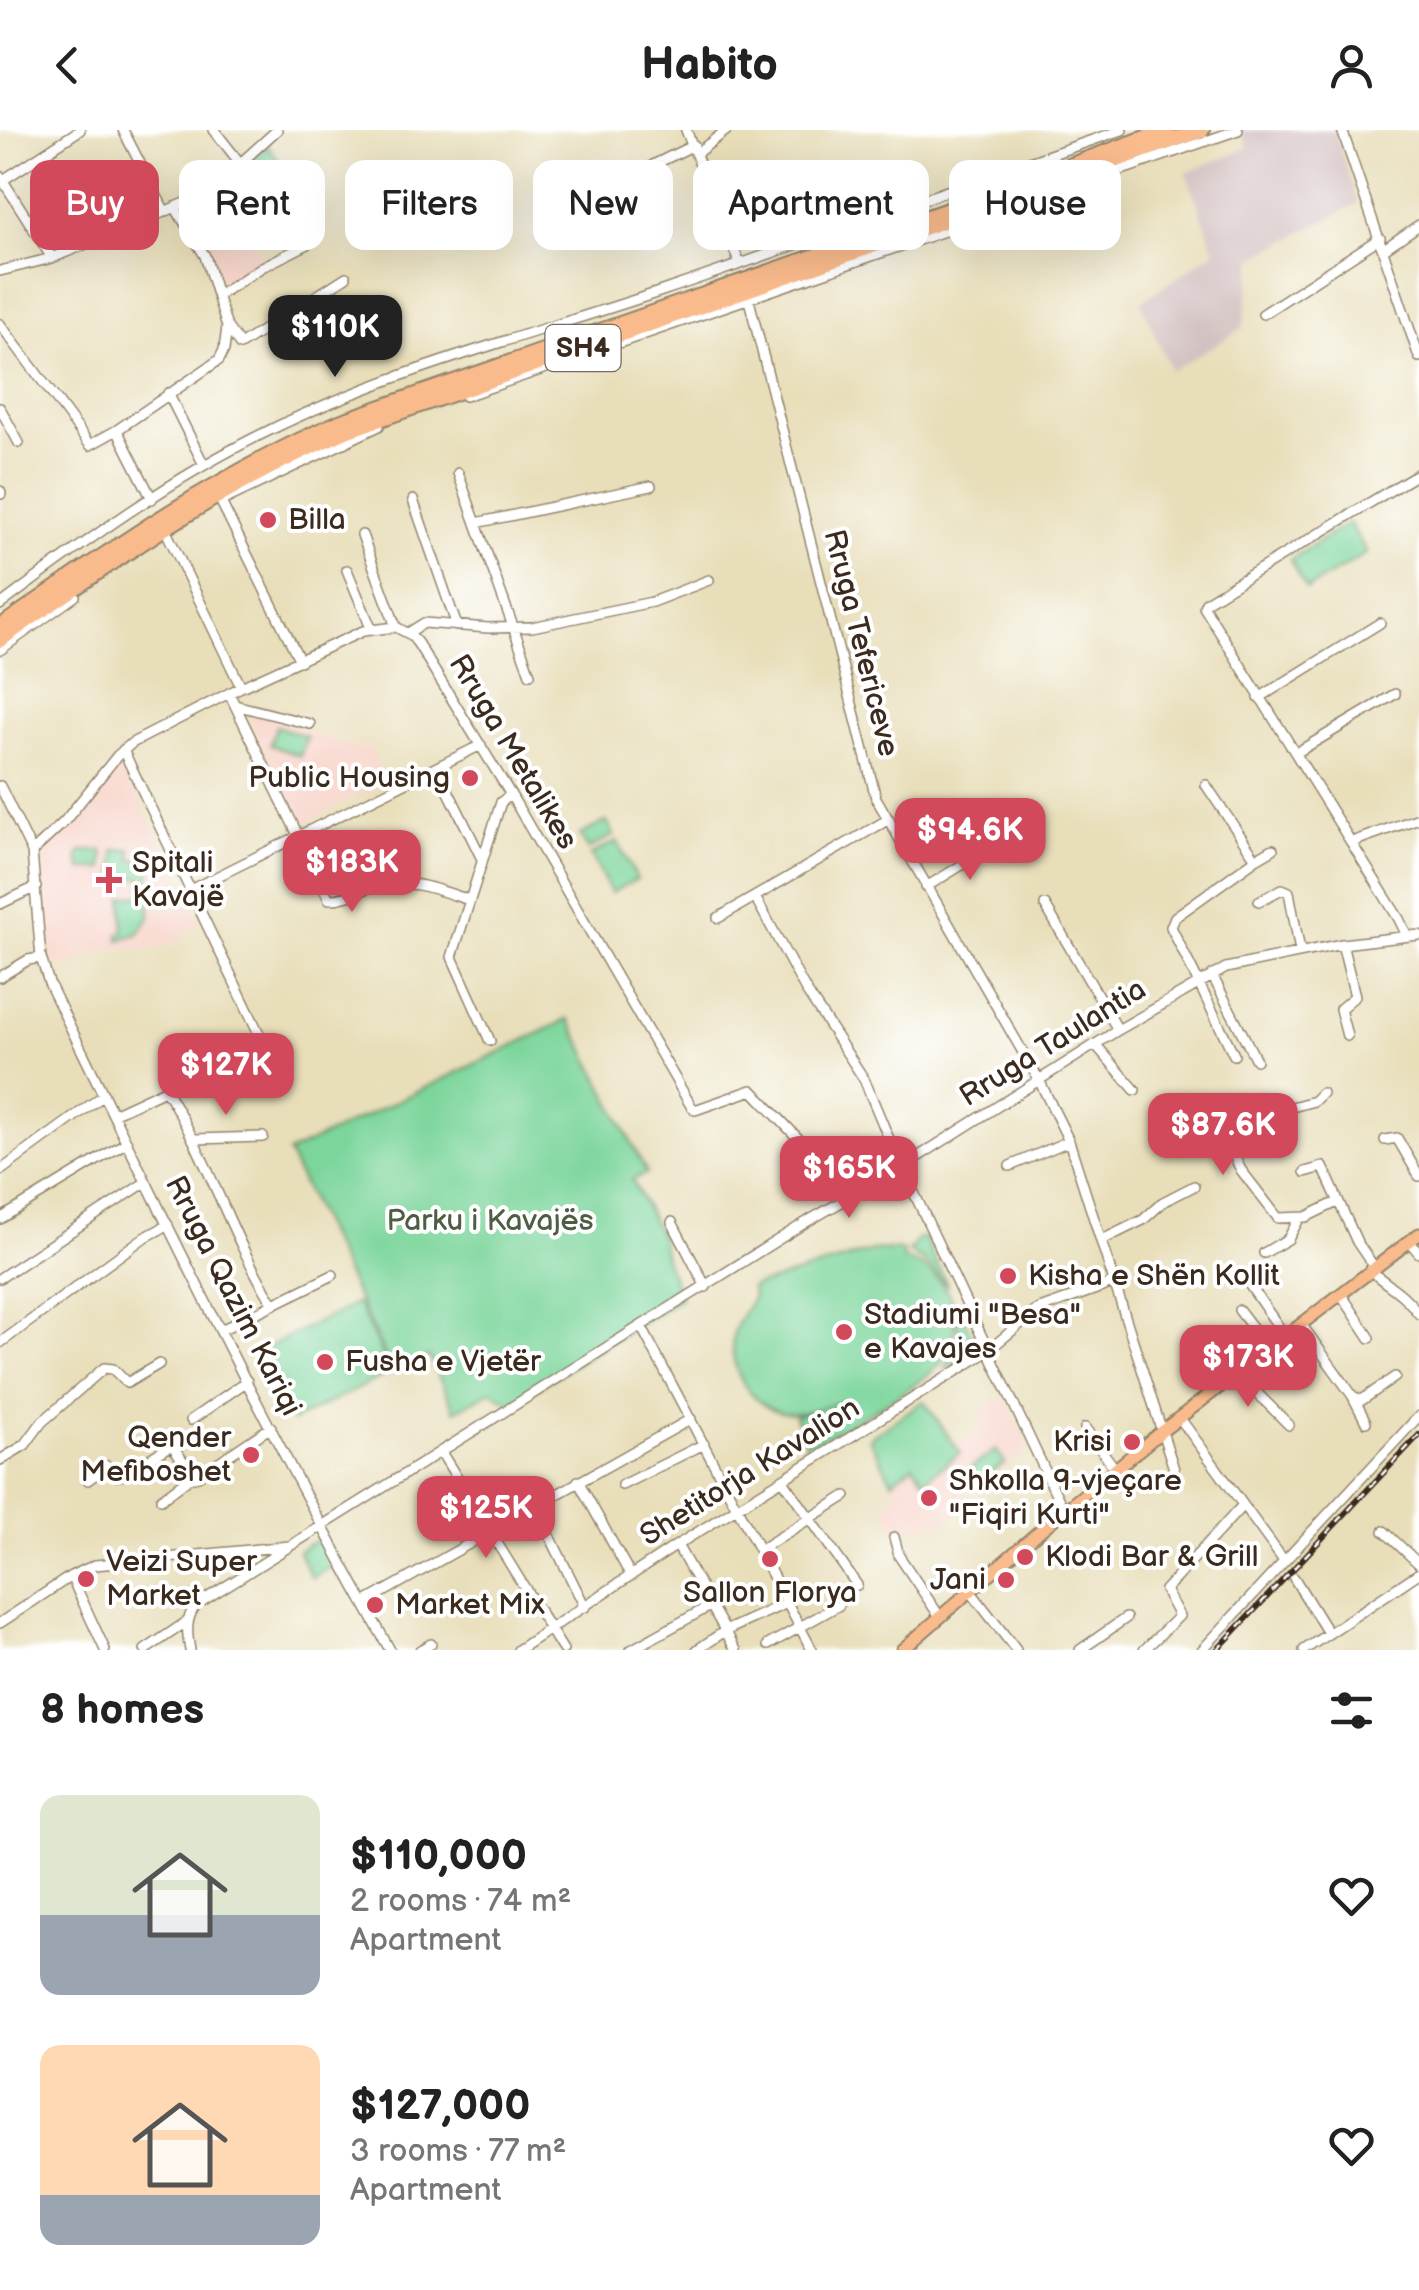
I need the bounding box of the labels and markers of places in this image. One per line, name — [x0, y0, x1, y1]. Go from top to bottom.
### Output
pin: $110K — [265, 295, 405, 380]
place label: Billa — [288, 502, 346, 538]
marker: Billa — [257, 509, 279, 531]
place label: Public Housing — [248, 760, 450, 796]
marker: Public Housing — [459, 767, 481, 789]
pin: $94.6K — [889, 798, 1051, 883]
pin: $183K — [282, 830, 422, 915]
place label: Spitali Kavajë — [132, 845, 224, 915]
marker: Spitali Kavajë — [96, 867, 122, 893]
pin: $127K — [156, 1033, 296, 1118]
pin: $87.6K — [1142, 1093, 1304, 1178]
pin: $165K — [779, 1136, 919, 1221]
place label: Kisha e Shën Kollit — [1028, 1258, 1280, 1294]
marker: Kisha e Shën Kollit — [997, 1265, 1019, 1287]
place label: Stadiumi "Besa" e Kavajes — [864, 1297, 1081, 1367]
marker: Stadiumi "Besa" e Kavajes — [833, 1321, 855, 1343]
pin: $173K — [1178, 1325, 1318, 1410]
place label: Fusha e Vjetër — [345, 1344, 542, 1380]
marker: Fusha e Vjetër — [314, 1351, 336, 1373]
place label: Qender Mefiboshet — [80, 1420, 232, 1490]
place label: Krisi — [1053, 1424, 1112, 1460]
marker: Krisi — [1121, 1431, 1143, 1453]
marker: Qender Mefiboshet — [240, 1444, 262, 1466]
place label: Shkolla 9-vjeçare "Fiqiri Kurti" — [949, 1463, 1182, 1533]
pin: $125K — [416, 1476, 556, 1561]
marker: Shkolla 9-vjeçare "Fiqiri Kurti" — [918, 1487, 940, 1509]
place label: Klodi Bar & Grill — [1045, 1539, 1258, 1575]
place label: Veizi Super Market — [106, 1544, 258, 1614]
marker: Klodi Bar & Grill — [1014, 1546, 1036, 1568]
marker: Sallon Florya — [759, 1548, 781, 1570]
place label: Jani — [930, 1562, 986, 1598]
marker: Veizi Super Market — [75, 1568, 97, 1590]
marker: Jani — [995, 1569, 1017, 1591]
place label: Sallon Florya — [683, 1575, 857, 1611]
place label: Market Mix — [395, 1587, 545, 1623]
marker: Market Mix — [364, 1594, 386, 1616]

